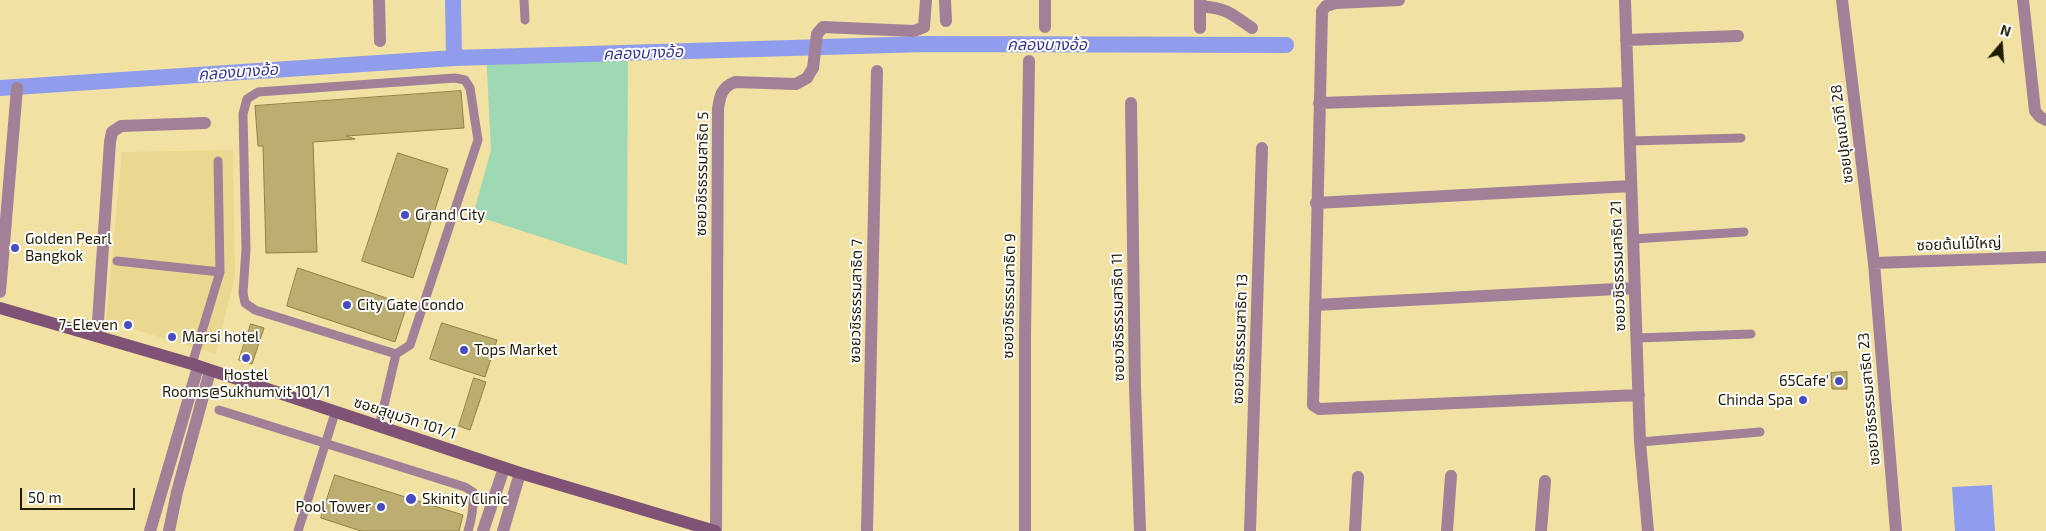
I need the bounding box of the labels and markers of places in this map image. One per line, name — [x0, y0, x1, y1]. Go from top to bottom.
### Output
place label: Grand City — [415, 206, 485, 224]
marker: Grand City — [399, 209, 411, 221]
place label: Golden Pearl Bangkok — [25, 230, 112, 265]
marker: Golden Pearl Bangkok — [9, 242, 21, 254]
place label: City Gate Condo — [357, 296, 464, 314]
marker: City Gate Condo — [341, 299, 353, 311]
place label: 7-Eleven — [58, 316, 118, 334]
marker: 7-Eleven — [122, 319, 134, 331]
place label: Marsi hotel — [182, 328, 260, 346]
marker: Marsi hotel — [166, 331, 178, 343]
place label: Tops Market — [474, 341, 558, 359]
marker: Tops Market — [458, 344, 470, 356]
marker: Hostel Rooms@Sukhumvit 101/1 — [240, 352, 252, 364]
place label: Hostel Rooms@Sukhumvit 101/1 — [162, 366, 330, 401]
place label: 65Cafe' — [1779, 372, 1829, 390]
marker: 65Cafe' — [1833, 375, 1845, 387]
place label: Chinda Spa — [1718, 391, 1793, 409]
marker: Chinda Spa — [1797, 394, 1809, 406]
place label: Skinity Clinic — [422, 490, 508, 508]
marker: Skinity Clinic — [404, 492, 418, 506]
place label: Pool Tower — [296, 498, 371, 516]
marker: Pool Tower — [375, 501, 387, 513]

